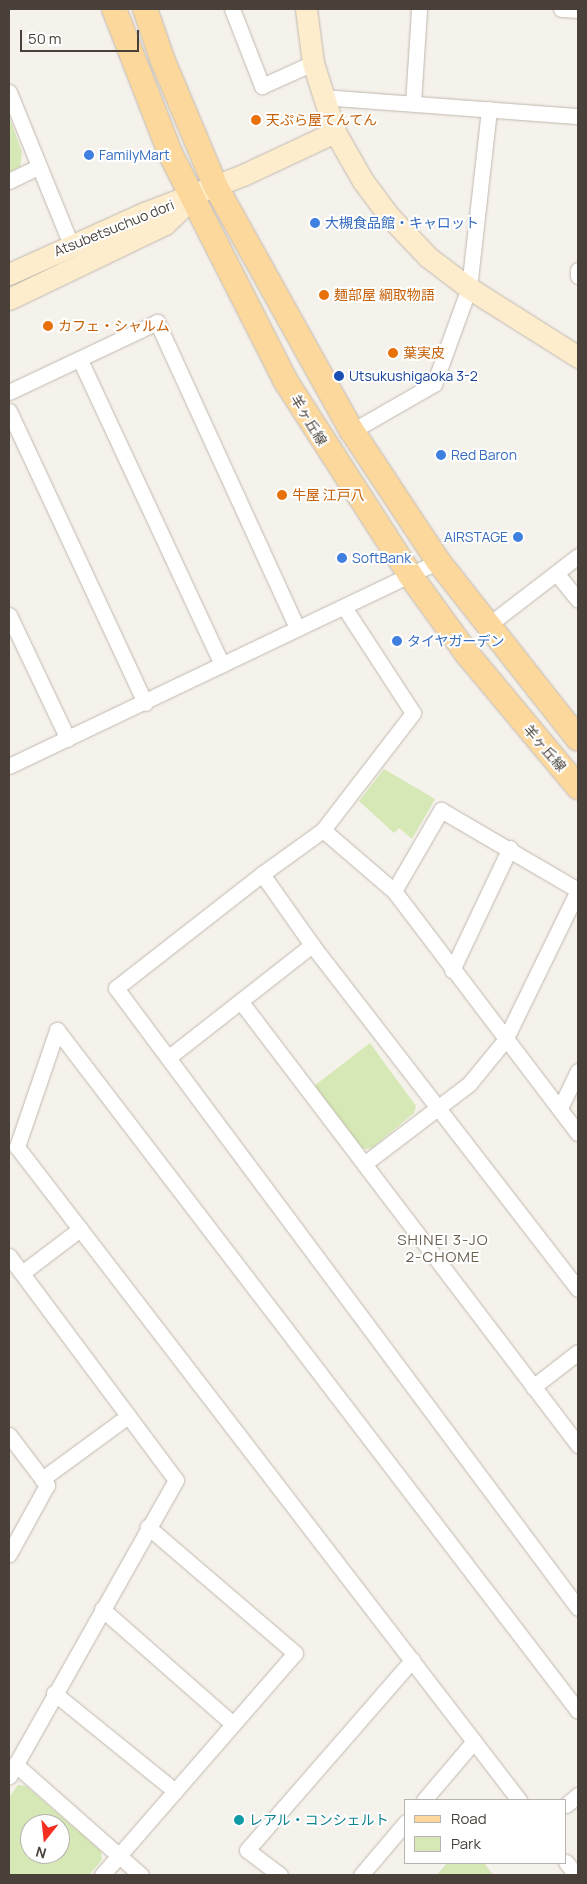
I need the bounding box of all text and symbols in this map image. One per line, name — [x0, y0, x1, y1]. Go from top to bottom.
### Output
scale bar — [22, 20, 141, 52]
text: 50 m — [28, 28, 62, 49]
place label: 天ぷら屋てんてん — [266, 112, 378, 128]
marker: 天ぷら屋てんてん — [250, 114, 262, 126]
place label: FamilyMart — [99, 147, 170, 163]
marker: FamilyMart — [83, 149, 95, 161]
street label: Atsubetsuchuo dori — [52, 196, 176, 260]
place label: 大槻食品館・キャロット — [325, 215, 479, 231]
marker: 大槻食品館・キャロット — [309, 217, 321, 229]
place label: 麺部屋 綱取物語 — [334, 287, 435, 303]
marker: 麺部屋 綱取物語 — [318, 289, 330, 301]
place label: カフェ・シャルム — [58, 318, 170, 334]
marker: カフェ・シャルム — [42, 320, 54, 332]
place label: 葉実皮 — [403, 345, 445, 361]
marker: 葉実皮 — [387, 347, 399, 359]
place label: Utsukushigaoka 3-2 — [349, 368, 478, 384]
marker: Utsukushigaoka 3-2 — [333, 370, 345, 382]
street label: 羊ヶ丘線 — [287, 392, 331, 448]
place label: Red Baron — [451, 447, 517, 463]
marker: Red Baron — [435, 449, 447, 461]
place label: 牛屋 江戸八 — [292, 487, 365, 503]
marker: 牛屋 江戸八 — [276, 489, 288, 501]
place label: AIRSTAGE — [444, 529, 508, 545]
marker: AIRSTAGE — [512, 531, 524, 543]
place label: SoftBank — [352, 550, 411, 566]
marker: SoftBank — [336, 552, 348, 564]
place label: タイヤガーデン — [407, 633, 505, 649]
marker: タイヤガーデン — [391, 635, 403, 647]
street label: 羊ヶ丘線 — [520, 721, 570, 775]
district label: SHINEI 3-JO 2-CHOME — [396, 1230, 490, 1265]
legend — [404, 1799, 567, 1864]
text: Road — [451, 1808, 487, 1829]
place label: レアル・コンシェルト — [249, 1812, 389, 1828]
north arrow — [20, 1814, 70, 1864]
marker: レアル・コンシェルト — [233, 1814, 245, 1826]
text: Park — [451, 1833, 481, 1854]
text: N — [34, 1842, 48, 1863]

